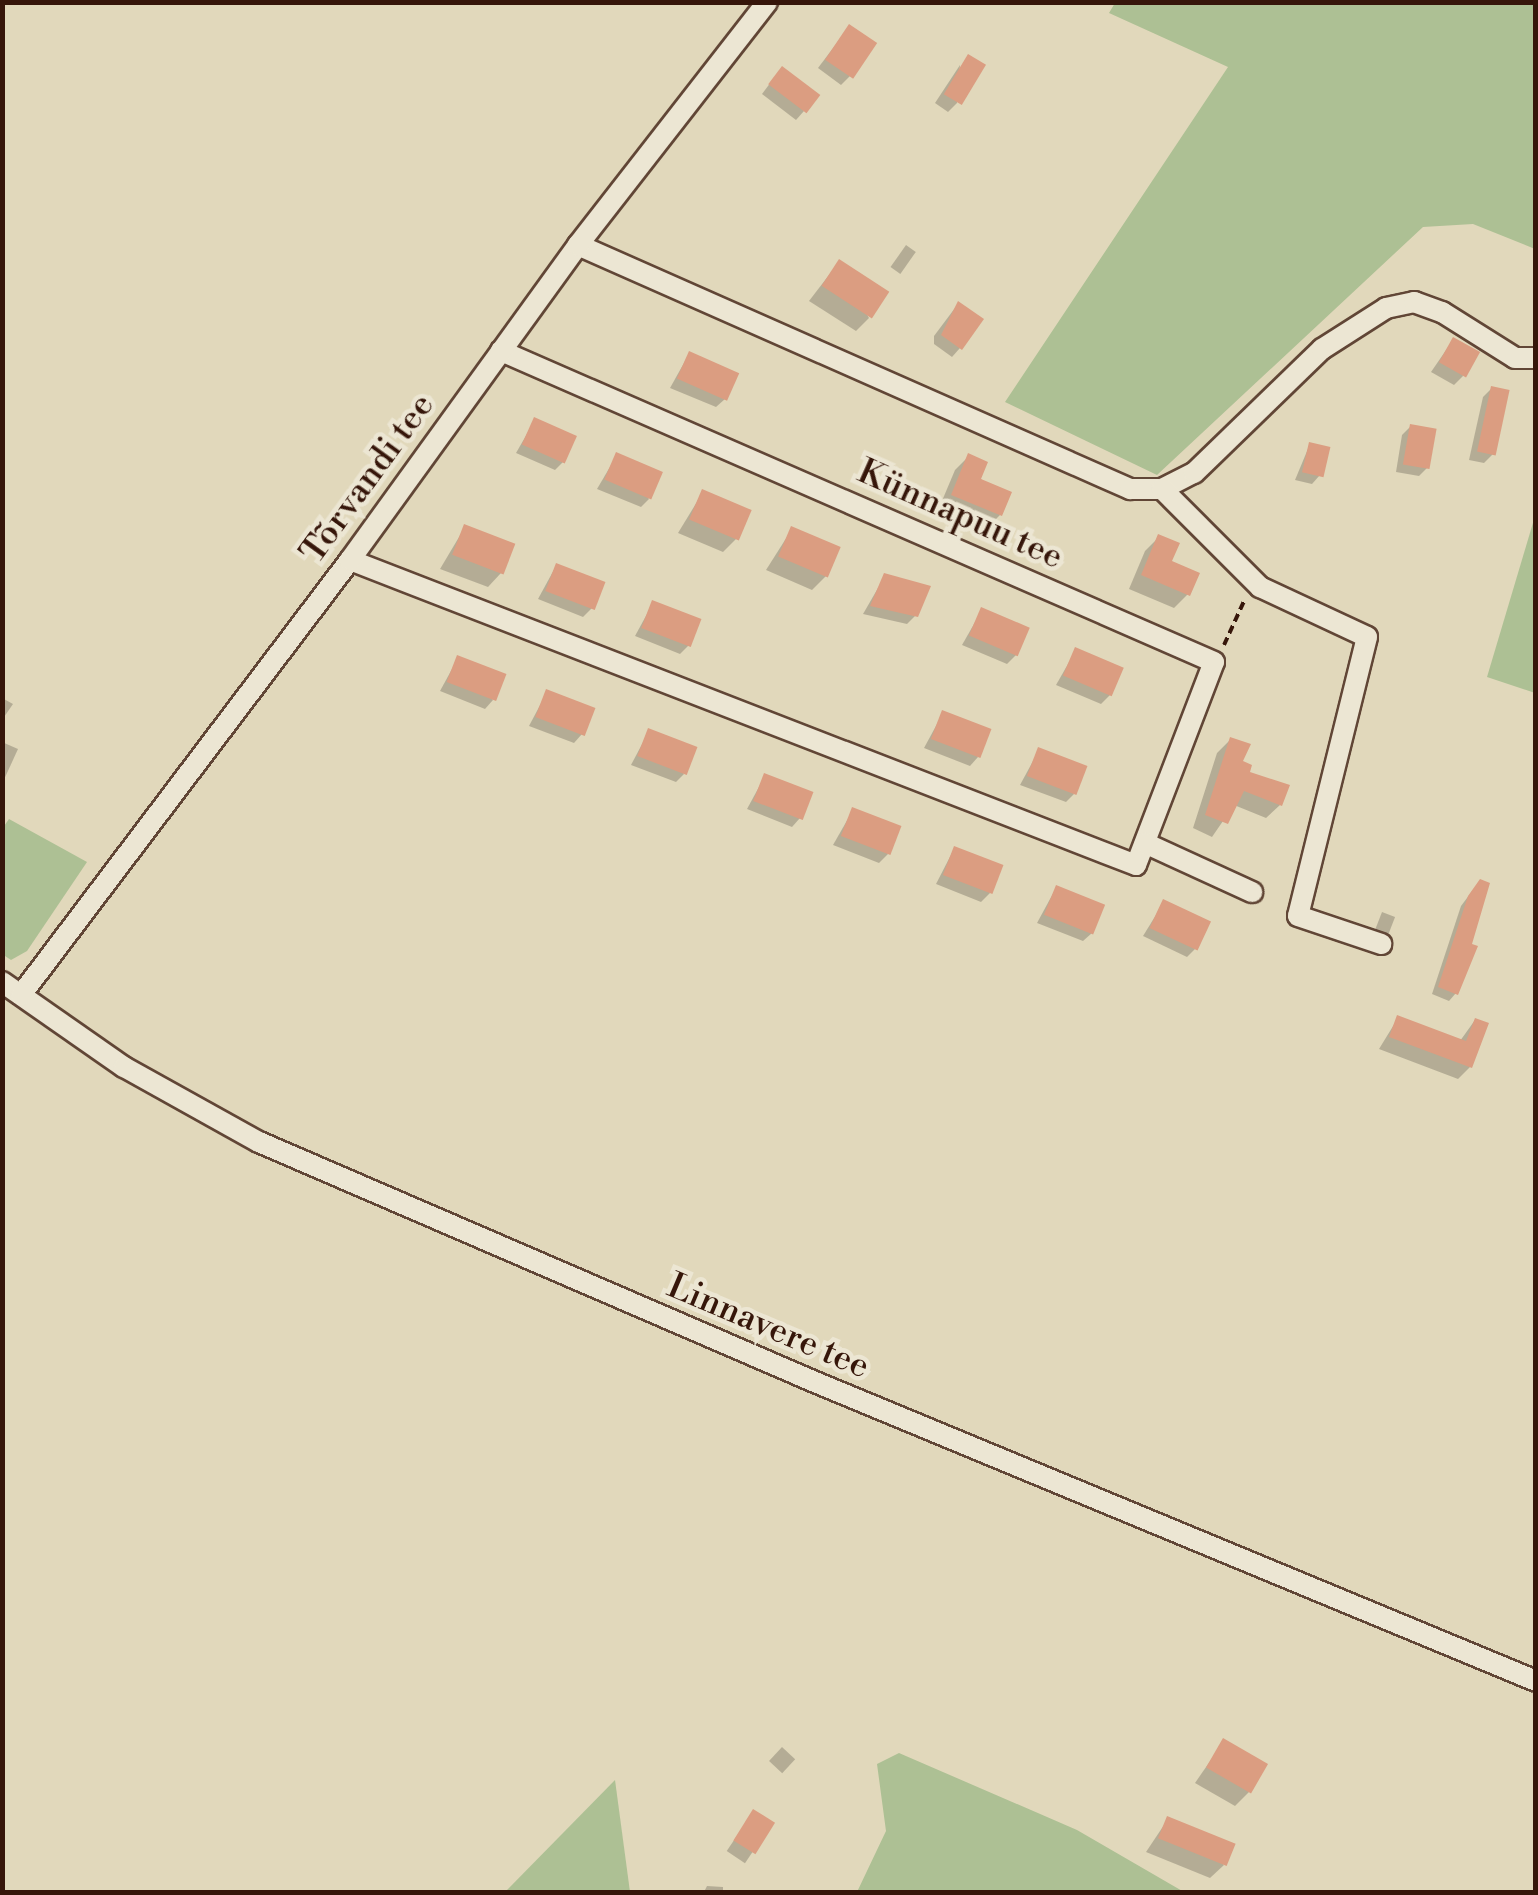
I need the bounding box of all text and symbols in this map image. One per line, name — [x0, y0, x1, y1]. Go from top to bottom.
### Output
street label: Tõrvandi tee — [292, 386, 444, 572]
street label: Künnapuu tee — [851, 451, 1069, 579]
street label: Linnavere tee — [661, 1266, 875, 1388]

